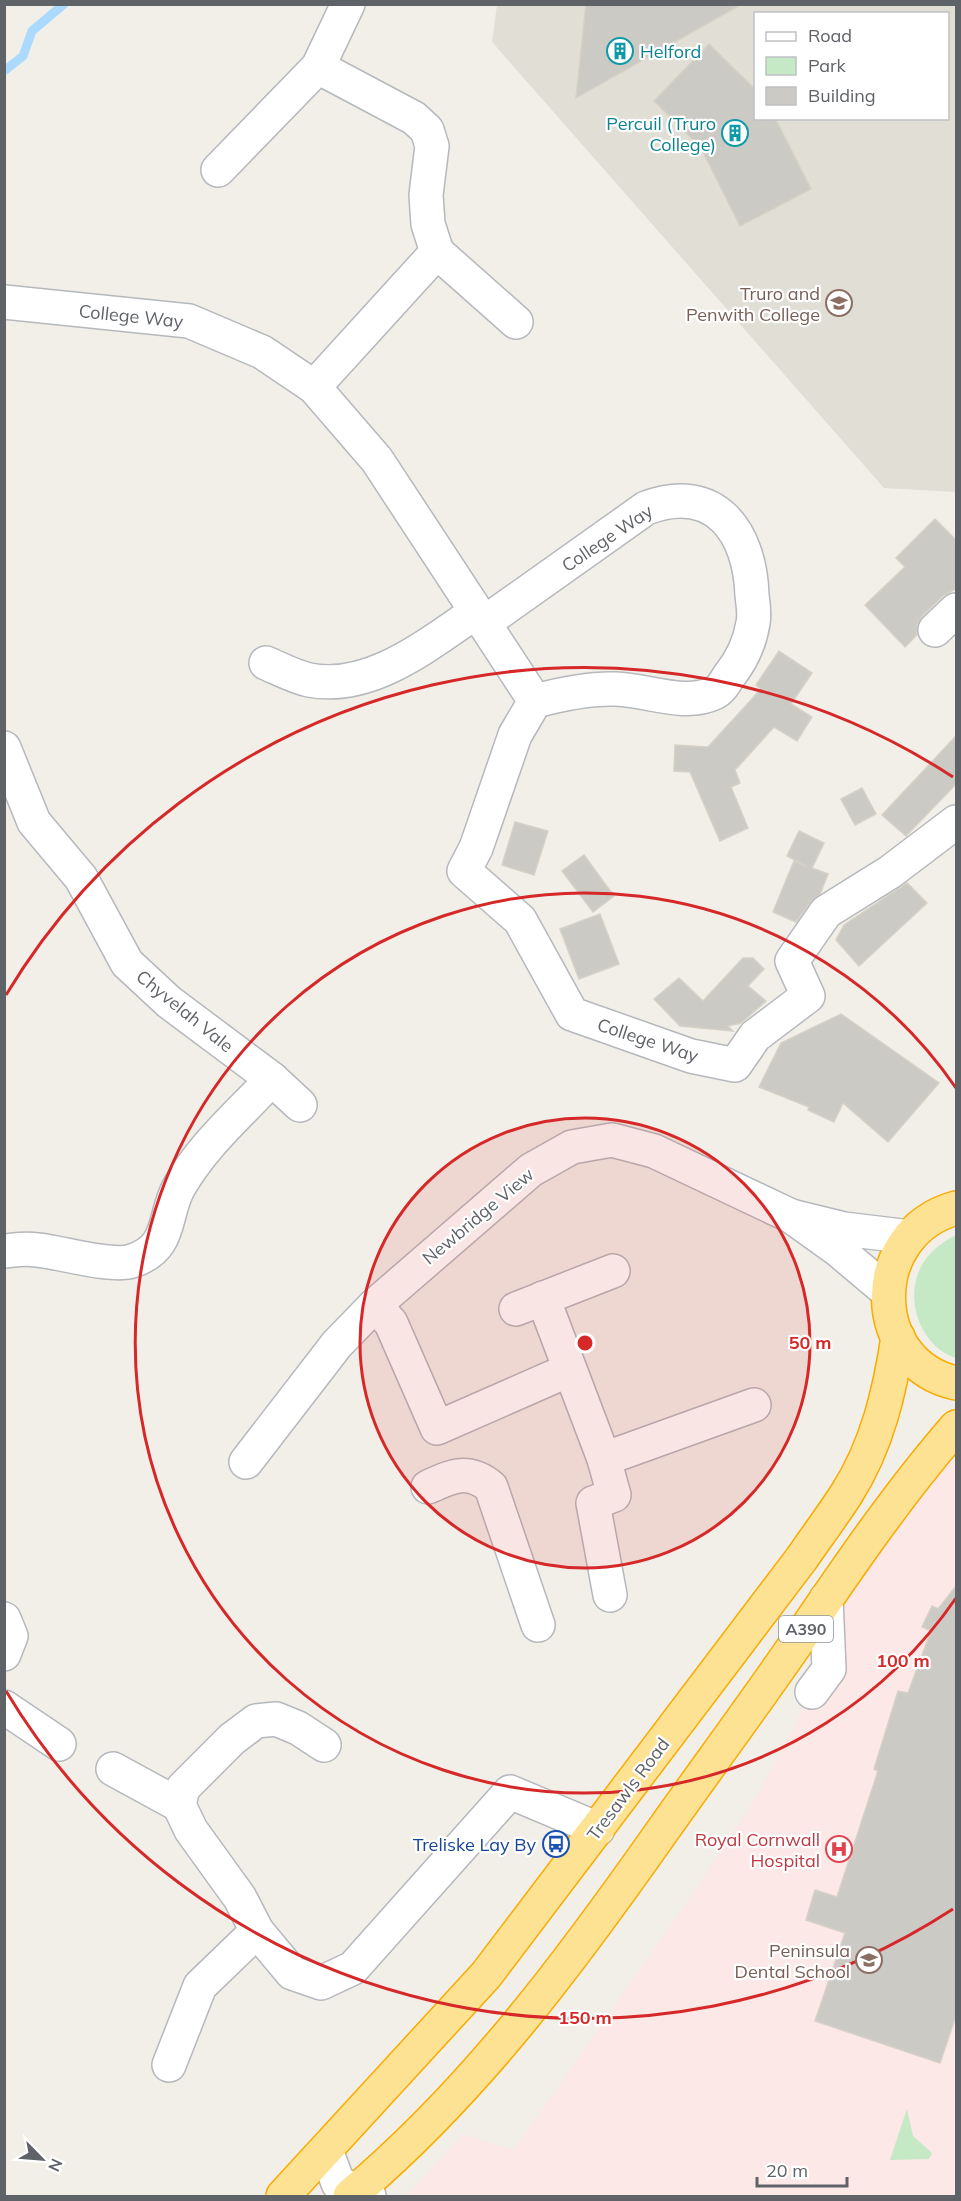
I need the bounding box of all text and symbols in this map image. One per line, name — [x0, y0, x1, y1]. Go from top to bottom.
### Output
legend — [754, 12, 949, 120]
text: Road — [808, 24, 852, 47]
building icon: Helford — [605, 36, 635, 66]
place label: Helford — [640, 40, 701, 63]
text: Park — [808, 54, 847, 77]
text: Building — [808, 84, 876, 107]
place label: Percuil (Truro College) — [606, 112, 716, 156]
building icon: Percuil (Truro College) — [720, 118, 750, 148]
place label: Truro and Penwith College — [686, 282, 820, 326]
school or university icon: Truro and Penwith College — [824, 288, 854, 318]
street label: College Way — [78, 299, 185, 333]
street label: College Way — [557, 499, 657, 577]
street label: Chyvelah Vale — [132, 965, 238, 1057]
street label: College Way — [595, 1013, 702, 1067]
street label: Newbridge View — [417, 1162, 539, 1269]
text: 50 m — [789, 1331, 831, 1354]
centre of rings — [575, 1333, 595, 1353]
road number: A390 — [779, 1616, 833, 1642]
text: 100 m — [876, 1649, 930, 1672]
street label: Tresawls Road — [582, 1733, 674, 1845]
place label: Royal Cornwall Hospital — [695, 1828, 820, 1872]
bus stop icon: Treliske Lay By — [541, 1829, 571, 1859]
place label: Treliske Lay By — [413, 1833, 536, 1856]
hospital icon: Royal Cornwall Hospital — [824, 1834, 854, 1864]
place label: Peninsula Dental School — [735, 1939, 850, 1983]
school or university icon: Peninsula Dental School — [854, 1945, 884, 1975]
text: 150 m — [558, 2006, 612, 2029]
north arrow — [12, 2129, 72, 2189]
scale bar — [757, 2150, 847, 2188]
text: N — [44, 2156, 67, 2175]
text: 20 m — [766, 2159, 808, 2182]

